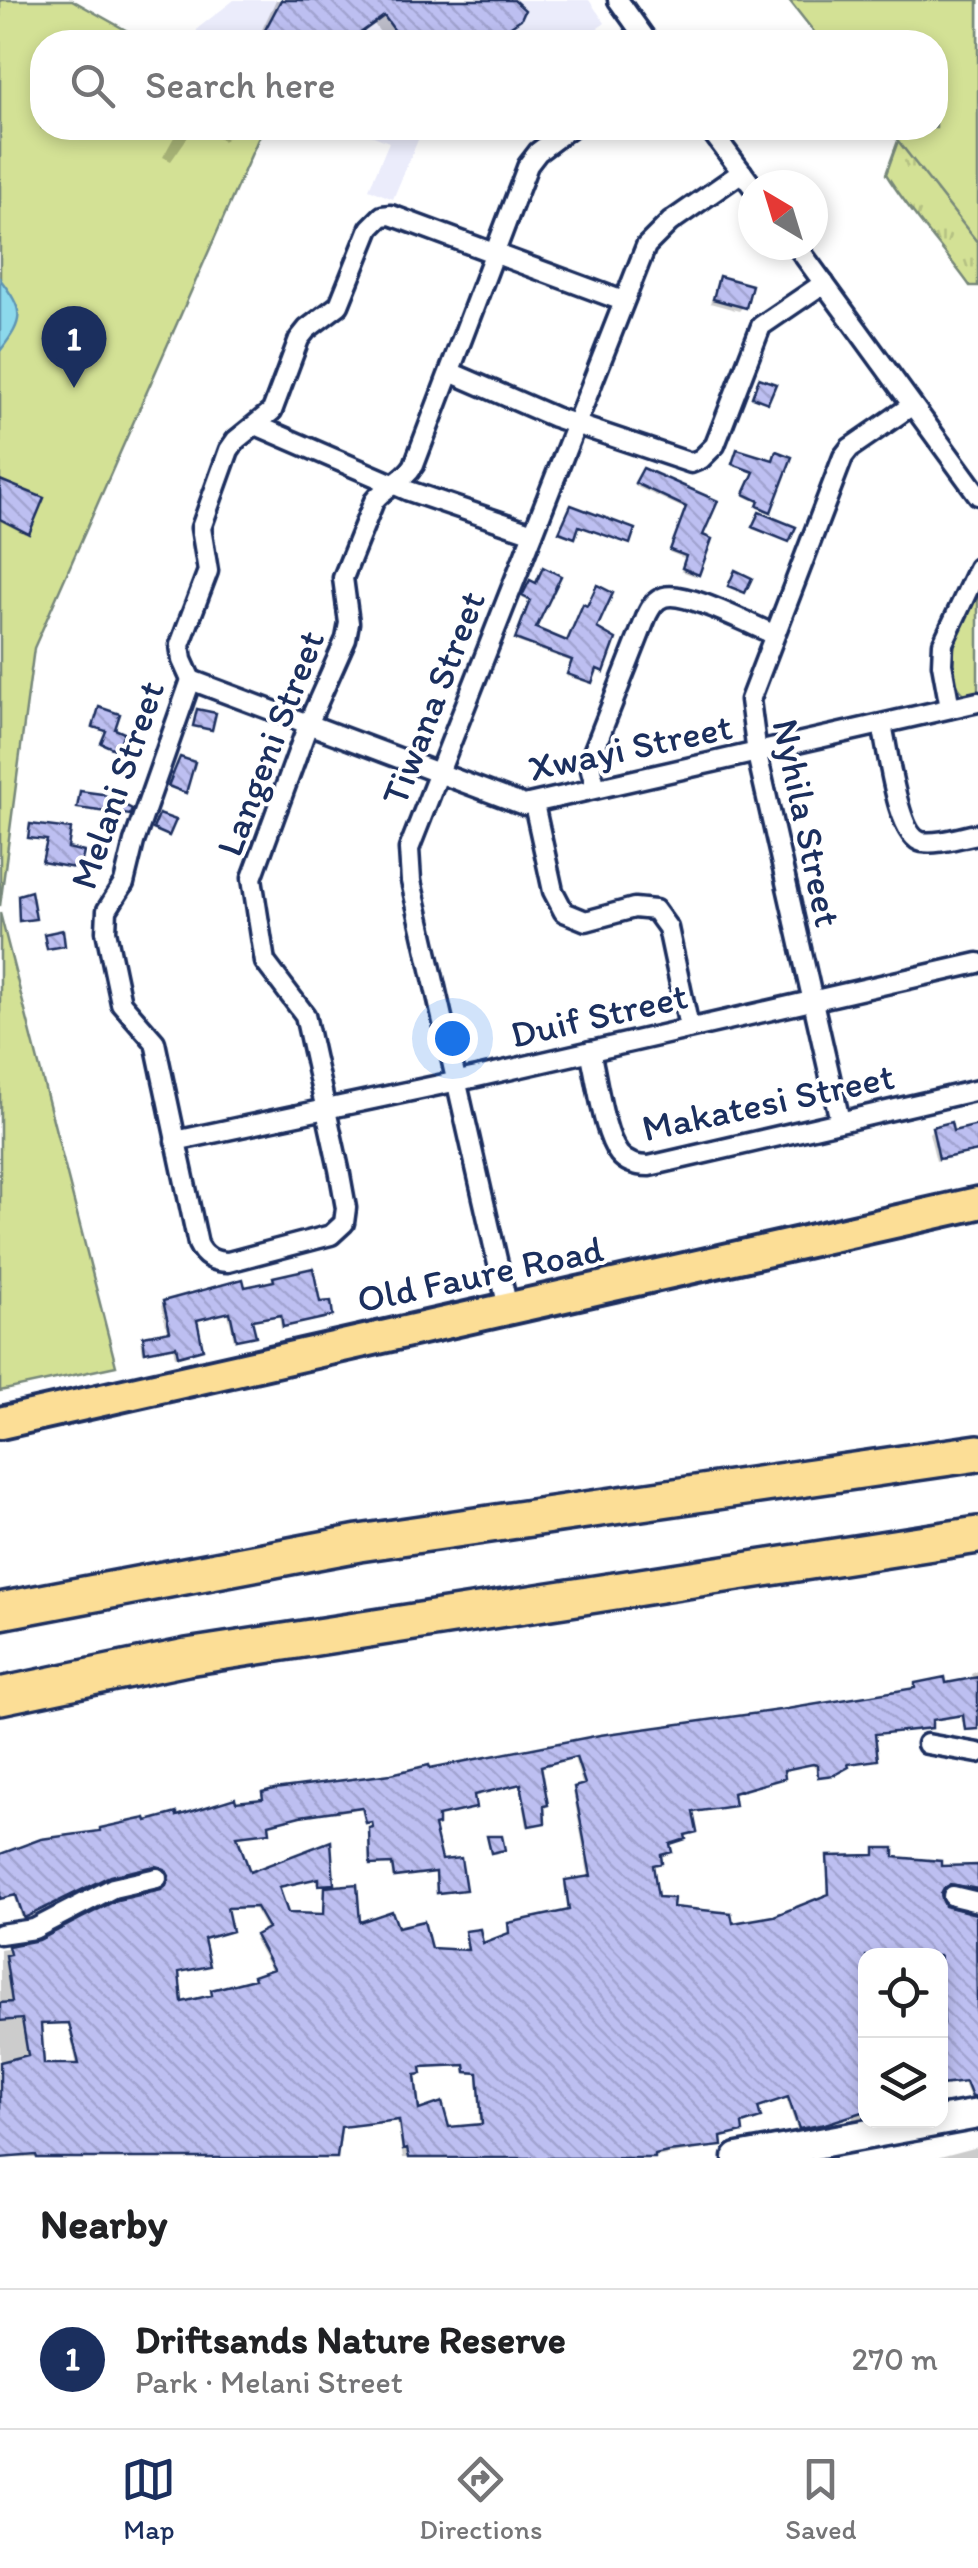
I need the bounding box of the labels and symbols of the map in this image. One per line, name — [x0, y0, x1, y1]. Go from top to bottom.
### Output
north arrow — [738, 170, 828, 260]
pin: 1 — [42, 306, 106, 388]
street label: Tiwana Street — [371, 585, 495, 811]
street label: Langeni Street — [206, 624, 334, 862]
street label: Melani Street — [60, 675, 174, 895]
street label: Xwayi Street — [524, 703, 736, 791]
street label: Nyhila Street — [763, 715, 851, 931]
street label: Duif Street — [506, 972, 692, 1058]
your location — [427, 1013, 478, 1064]
street label: Makatesi Street — [638, 1053, 898, 1151]
street label: Old Faure Road — [353, 1225, 607, 1323]

